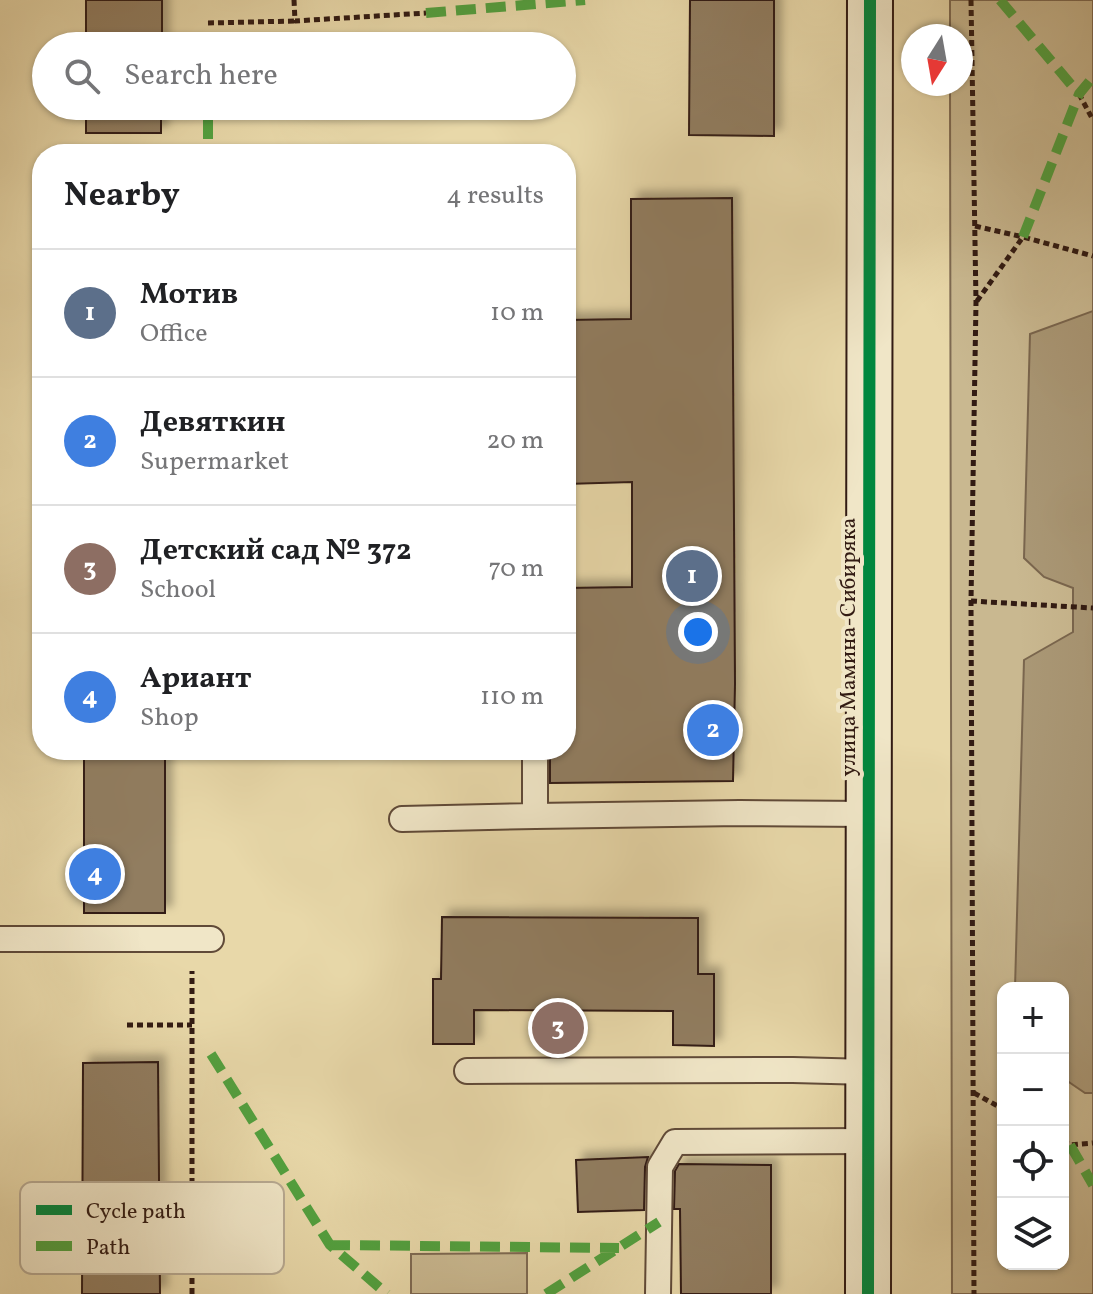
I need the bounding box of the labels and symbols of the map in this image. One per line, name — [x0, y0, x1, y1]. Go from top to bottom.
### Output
north arrow — [901, 24, 973, 96]
street label: улица Мамина-Сибиряка — [834, 517, 865, 776]
pin: 1 — [666, 546, 718, 606]
your location — [678, 612, 718, 652]
pin: 2 — [687, 700, 739, 760]
pin: 4 — [69, 844, 121, 904]
pin: 3 — [532, 998, 584, 1058]
legend — [20, 1182, 284, 1274]
text: Cycle path — [86, 1197, 186, 1228]
text: Path — [86, 1233, 130, 1264]

